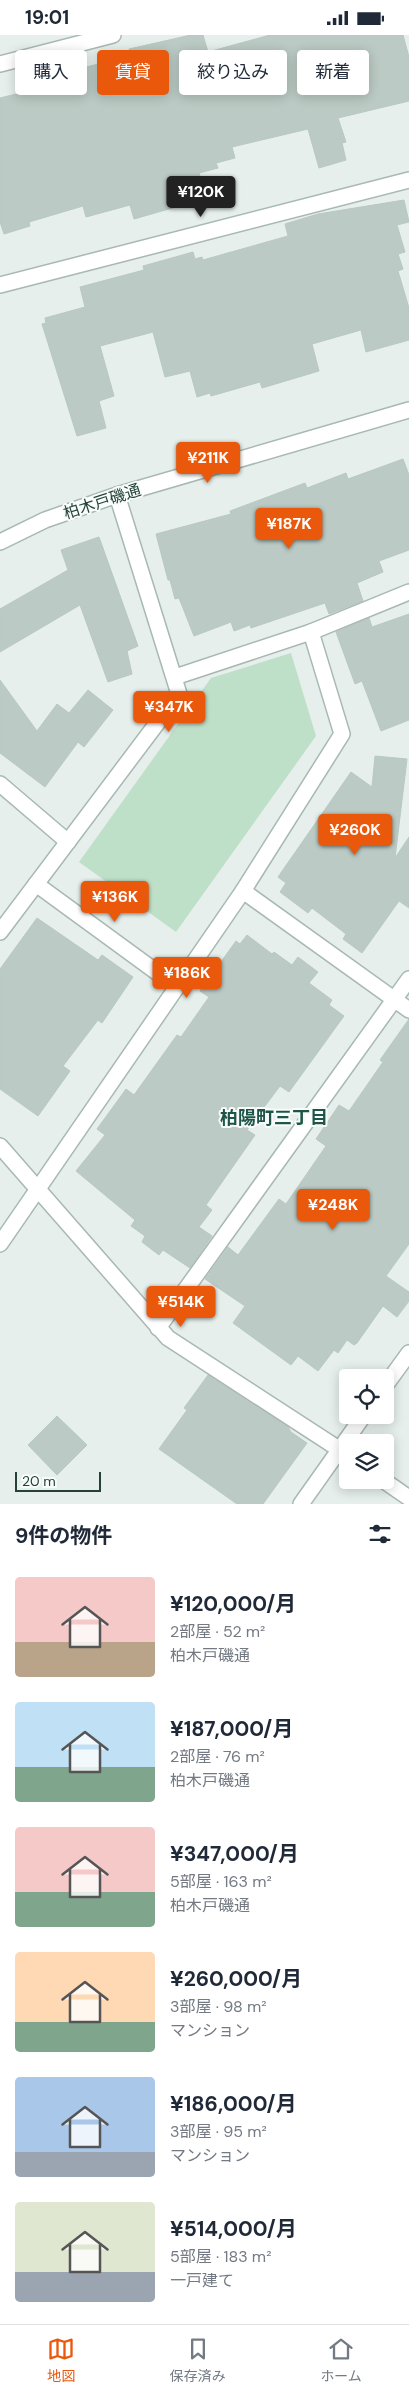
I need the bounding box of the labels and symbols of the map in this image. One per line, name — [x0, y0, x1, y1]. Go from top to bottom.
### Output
pin: ¥120K — [166, 175, 236, 218]
pin: ¥211K — [173, 441, 243, 484]
street label: 柏木戸磯通 — [61, 479, 143, 524]
pin: ¥187K — [254, 507, 324, 550]
pin: ¥347K — [134, 691, 204, 733]
pin: ¥260K — [320, 813, 390, 856]
pin: ¥136K — [80, 881, 150, 923]
pin: ¥186K — [152, 957, 222, 999]
district label: 柏陽町三丁目 — [220, 1106, 328, 1130]
pin: ¥248K — [298, 1189, 368, 1231]
pin: ¥514K — [146, 1285, 216, 1328]
scale bar — [15, 1469, 101, 1492]

